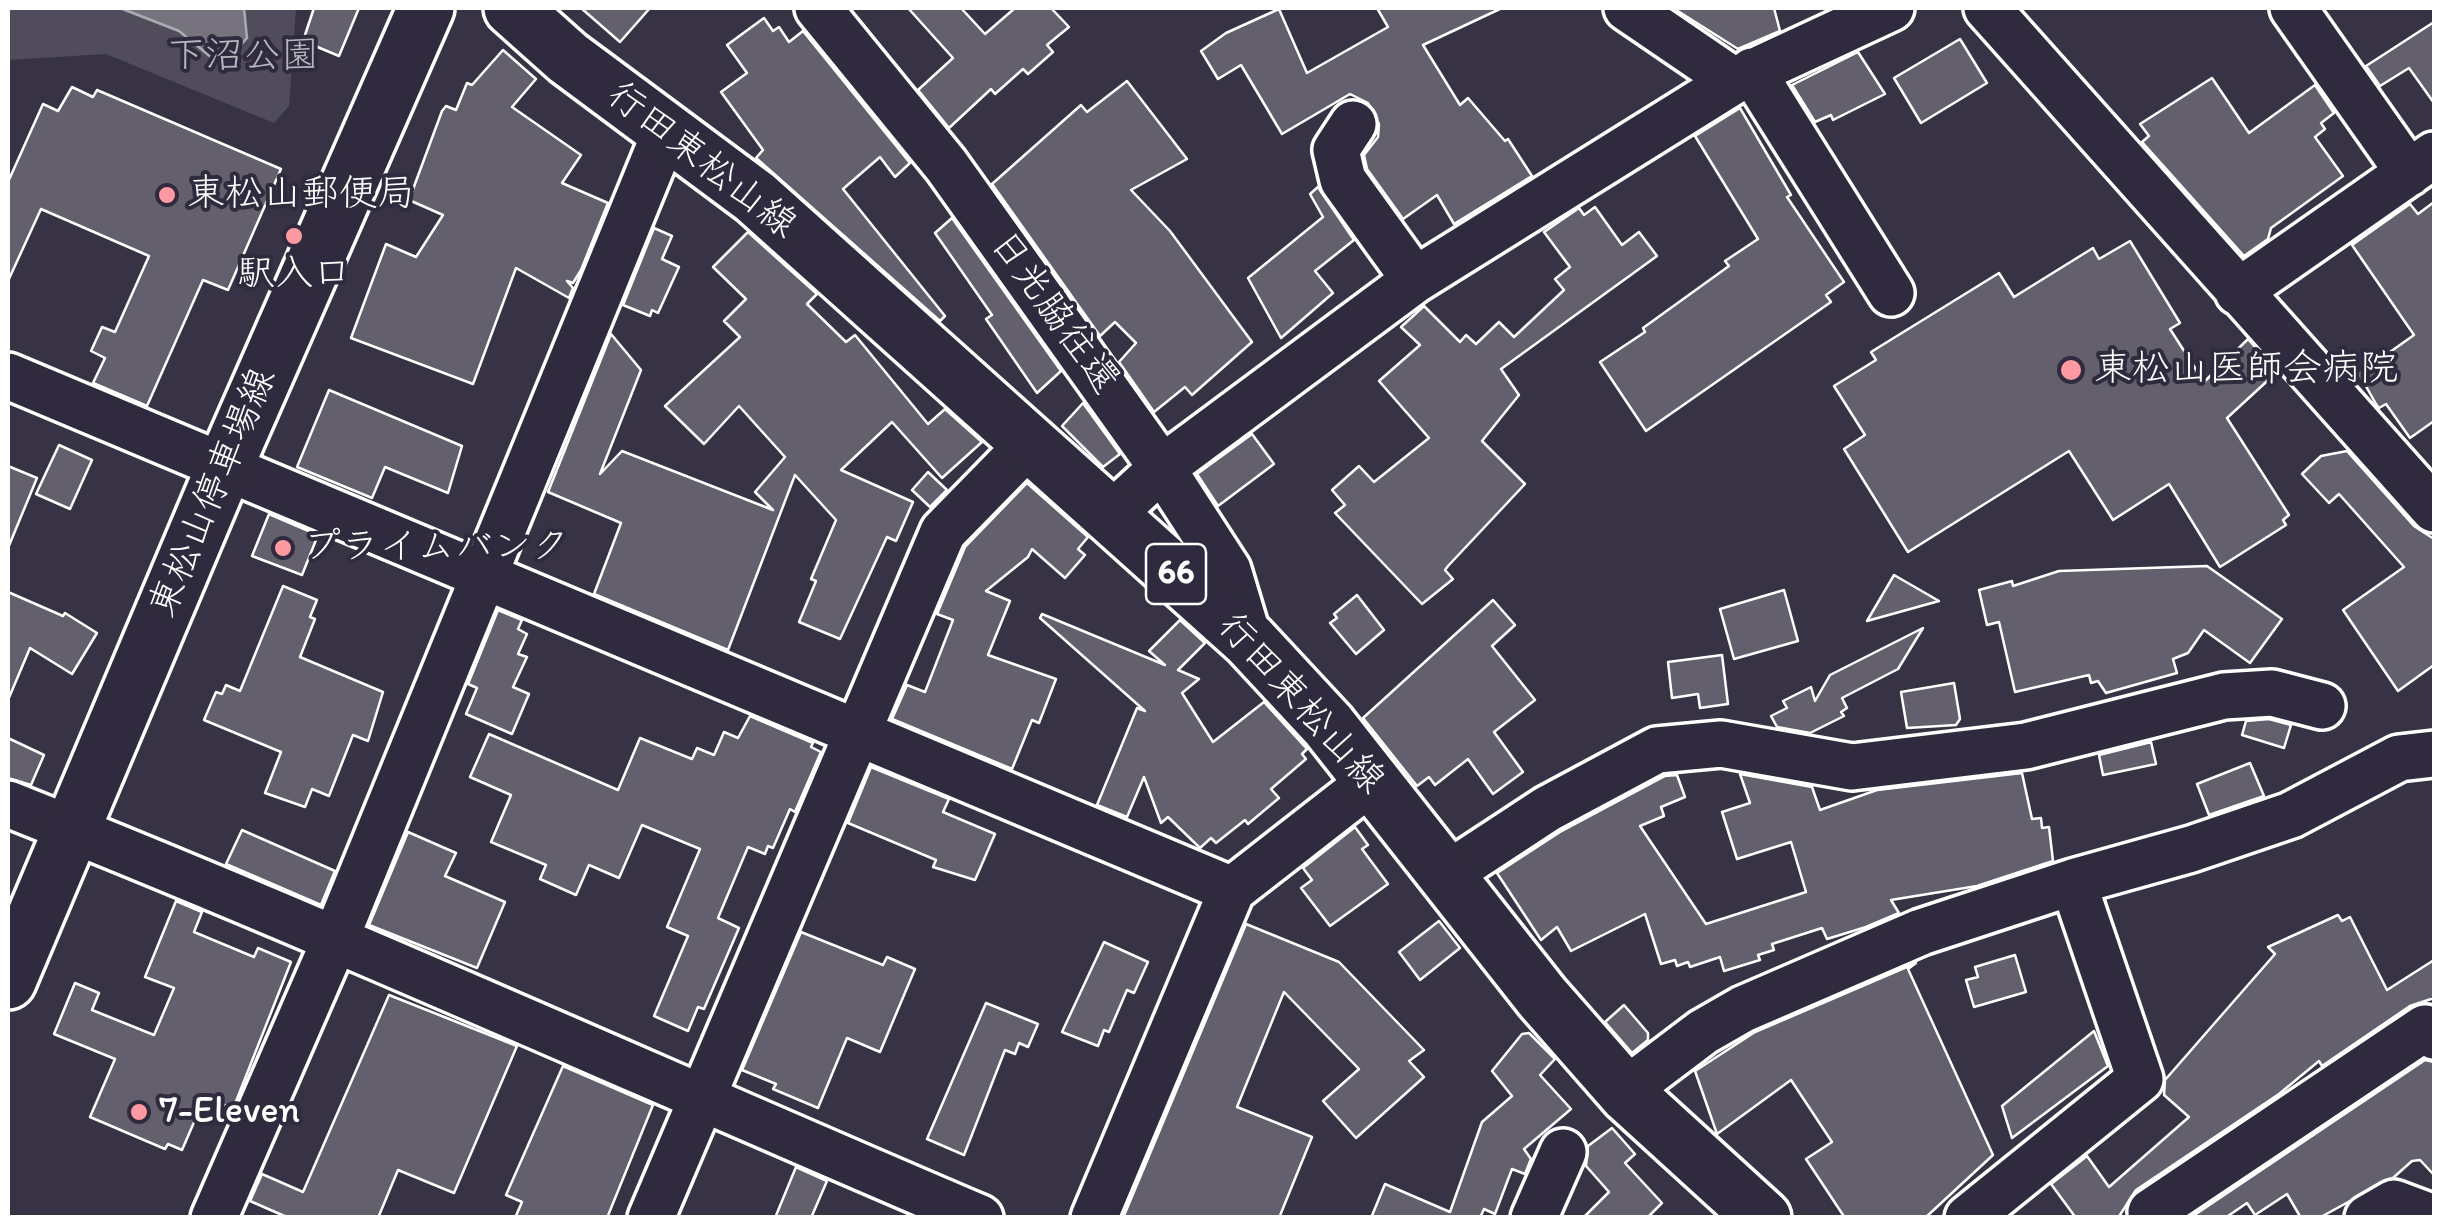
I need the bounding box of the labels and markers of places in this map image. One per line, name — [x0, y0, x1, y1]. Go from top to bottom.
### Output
place label: 東松山郵便局 — [187, 172, 415, 218]
marker: 東松山郵便局 — [156, 184, 178, 206]
marker: 駅入口 — [283, 225, 305, 247]
place label: 駅入口 — [237, 252, 351, 298]
place label: 東松山医師会病院 — [2094, 347, 2398, 393]
marker: 東松山医師会病院 — [2058, 357, 2084, 383]
place label: プライムバンク — [303, 525, 569, 571]
marker: プライムバンク — [272, 537, 294, 559]
place label: 7-Eleven — [159, 1089, 300, 1135]
marker: 7-Eleven — [128, 1101, 150, 1123]

